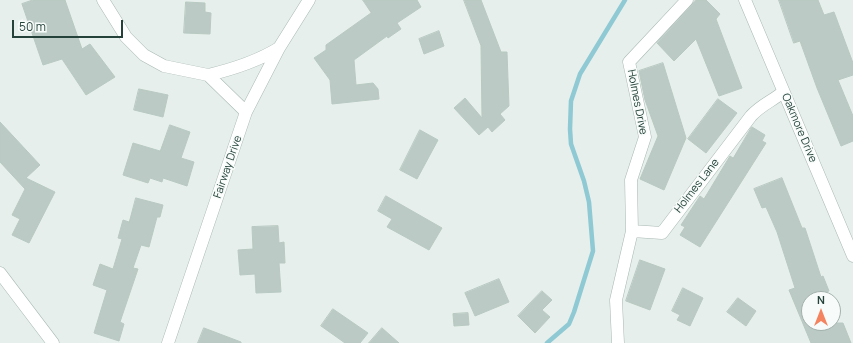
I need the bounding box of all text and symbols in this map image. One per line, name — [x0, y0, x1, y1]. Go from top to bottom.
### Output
scale bar — [14, 12, 125, 38]
text: 50 m — [19, 18, 46, 35]
street label: Holmes Drive — [624, 68, 650, 136]
street label: Oakmore Drive — [779, 92, 819, 164]
street label: Fairway Drive — [211, 134, 245, 200]
street label: Holmes Lane — [672, 156, 722, 216]
north arrow — [801, 291, 841, 331]
text: N — [817, 292, 825, 307]

